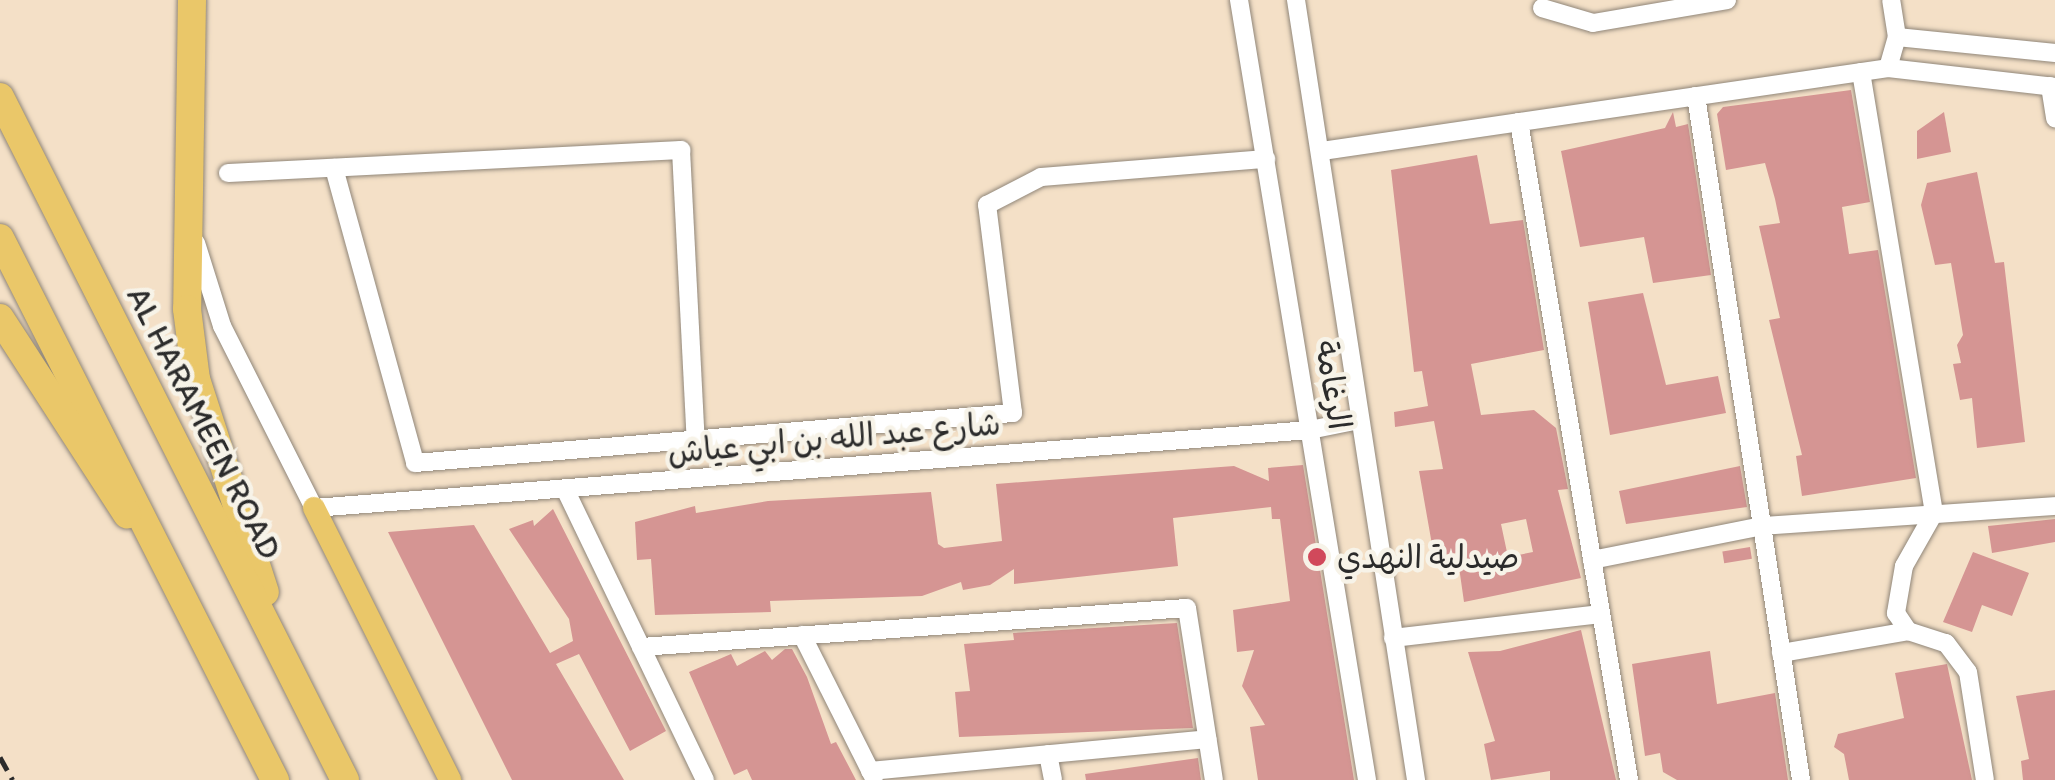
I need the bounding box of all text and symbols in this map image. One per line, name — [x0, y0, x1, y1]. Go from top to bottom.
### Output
street label: AL HARAMEEN ROAD — [119, 281, 289, 565]
street label: الرغامة — [1307, 338, 1359, 432]
street label: شارع عبد الله بن ابي عياش — [666, 404, 1002, 472]
place label: صيدلية النهدي — [1337, 538, 1519, 576]
marker: صيدلية النهدي — [1306, 546, 1328, 568]

